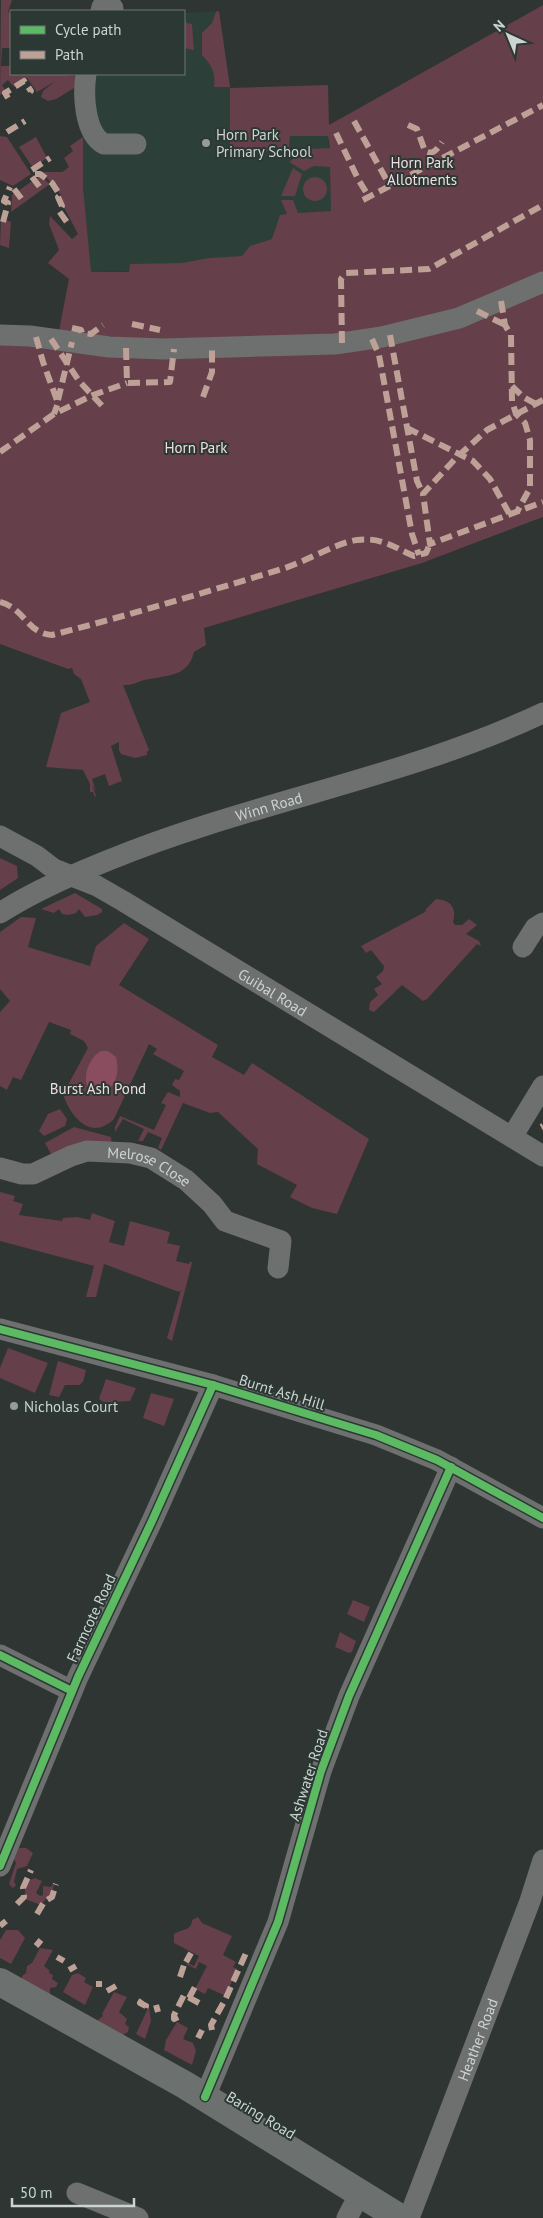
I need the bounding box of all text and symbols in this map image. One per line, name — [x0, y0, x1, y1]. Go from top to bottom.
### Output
legend — [10, 10, 185, 75]
north arrow — [483, 10, 533, 60]
text: N — [489, 16, 509, 35]
text: Cycle path — [55, 20, 121, 39]
text: Path — [55, 45, 84, 64]
place label: Horn Park Primary School — [216, 125, 312, 161]
marker: Horn Park Primary School — [200, 137, 212, 149]
park label: Horn Park Allotments — [387, 153, 457, 189]
park label: Horn Park — [164, 438, 228, 457]
street label: Winn Road — [233, 787, 304, 825]
street label: Guibal Road — [235, 964, 311, 1020]
park label: Burst Ash Pond — [50, 1079, 146, 1098]
street label: Melrose Close — [107, 1142, 196, 1190]
street label: Burnt Ash Hill — [237, 1370, 328, 1414]
place label: Nicholas Court — [24, 1397, 118, 1416]
marker: Nicholas Court — [8, 1400, 20, 1412]
street label: Farmcote Road — [62, 1571, 120, 1665]
street label: Ashwater Road — [284, 1727, 332, 1823]
street label: Heather Road — [453, 1996, 502, 2084]
street label: Baring Road — [223, 2087, 299, 2143]
scale bar — [12, 2176, 135, 2208]
text: 50 m — [20, 2183, 53, 2202]

